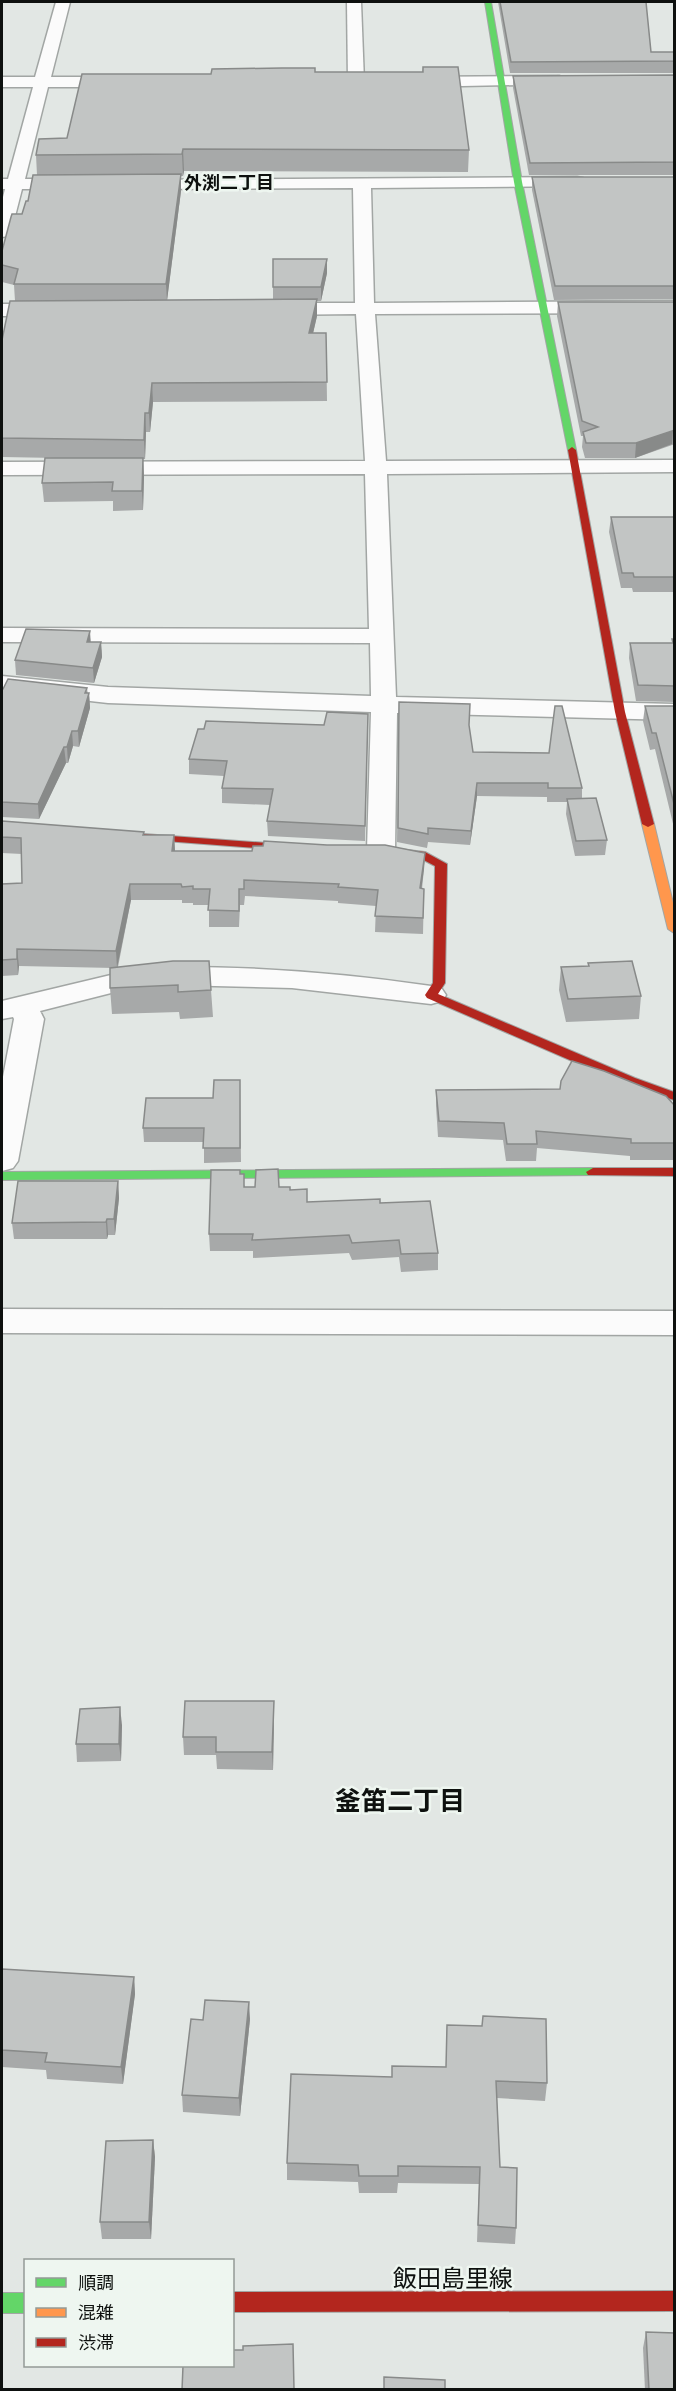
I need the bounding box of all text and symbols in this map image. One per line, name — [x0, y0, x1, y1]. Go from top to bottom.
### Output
district label: 外渕二丁目 — [184, 172, 274, 193]
district label: 釜笛二丁目 — [335, 1786, 465, 1816]
legend — [24, 2259, 234, 2367]
street label: 飯田島里線 — [393, 2265, 513, 2293]
text: 順調 — [78, 2272, 114, 2293]
text: 混雑 — [78, 2302, 114, 2323]
text: 渋滞 — [78, 2332, 114, 2353]

